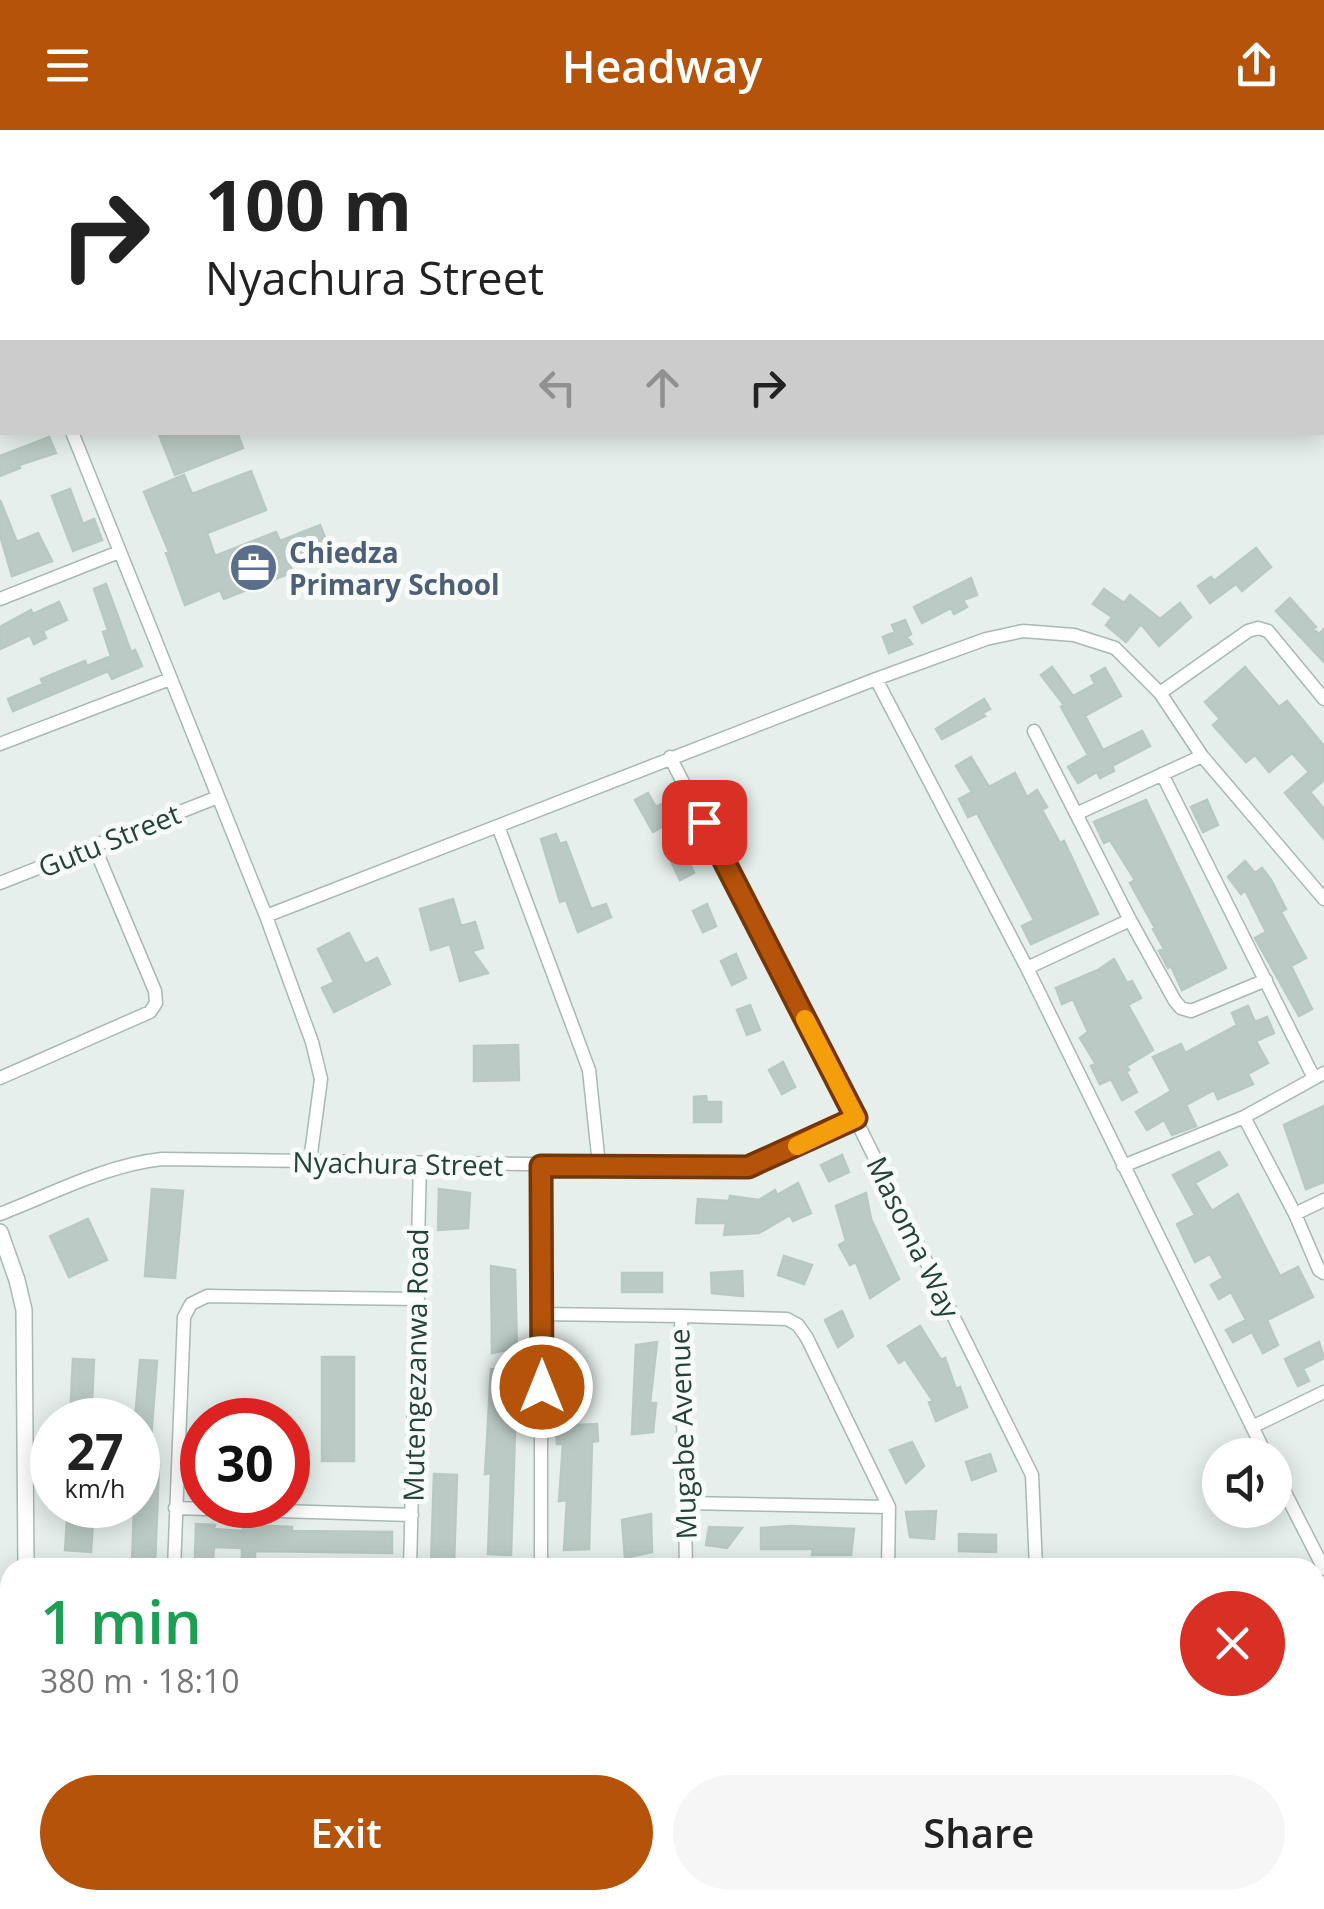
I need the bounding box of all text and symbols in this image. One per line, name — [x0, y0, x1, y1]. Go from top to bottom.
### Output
text: Headway — [562, 35, 762, 96]
icon: menu — [40, 38, 95, 93]
icon: share — [1229, 38, 1284, 93]
text: 100 m — [205, 156, 412, 252]
icon: right — [40, 170, 170, 300]
text: Nyachura Street — [205, 247, 544, 308]
icon: left — [530, 360, 585, 415]
icon: ahead — [635, 360, 690, 415]
icon: right — [740, 360, 795, 415]
place label: Chiedza Primary School — [289, 533, 500, 603]
office icon: Chiedza Primary School — [228, 542, 280, 594]
pin — [662, 780, 747, 865]
street label: Gutu Street — [32, 794, 186, 886]
icon: arrive — [677, 795, 732, 850]
street label: Nyachura Street — [292, 1142, 504, 1184]
street label: Masoma Way — [859, 1150, 970, 1325]
street label: Mutengezanwa Road — [394, 1228, 436, 1502]
street label: Mugabe Avenue — [659, 1328, 705, 1540]
position arrow — [490, 1335, 594, 1439]
speed limit sign: 30 — [180, 1398, 310, 1528]
text: 27 — [66, 1417, 124, 1485]
map controls — [1202, 1438, 1292, 1528]
button: sound — [1202, 1438, 1292, 1528]
text: km/h — [65, 1471, 125, 1505]
text: 1 min — [40, 1580, 202, 1662]
button: close — [1180, 1591, 1285, 1696]
text: 380 m · 18:10 — [40, 1659, 239, 1702]
button: Exit — [40, 1775, 653, 1890]
button: Share — [673, 1775, 1285, 1890]

